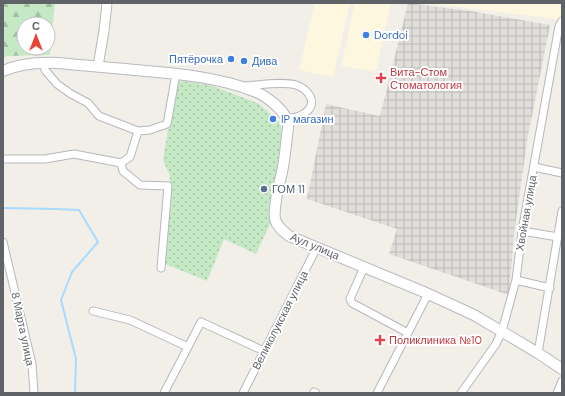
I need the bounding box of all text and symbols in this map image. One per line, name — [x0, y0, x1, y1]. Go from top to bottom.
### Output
north arrow — [16, 16, 56, 56]
text: С — [32, 19, 40, 33]
place label: Dordoi — [374, 28, 408, 42]
marker: Dordoi — [361, 30, 371, 40]
place label: Пятёрочка — [169, 52, 224, 66]
marker: Пятёрочка — [226, 54, 236, 64]
place label: Дива — [252, 54, 278, 68]
marker: Дива — [239, 56, 249, 66]
place label: Вита-Стом Стоматология — [390, 65, 462, 92]
marker: Вита-Стом Стоматология — [375, 72, 387, 84]
place label: IP магазин — [281, 112, 334, 126]
marker: IP магазин — [268, 114, 278, 124]
street label: Хвойная улица — [512, 173, 540, 252]
place label: ГОМ 11 — [272, 182, 305, 196]
marker: ГОМ 11 — [259, 184, 269, 194]
street label: Аул улица — [288, 229, 343, 263]
street label: Великолукская улица — [249, 267, 311, 372]
street label: 8 Марта улица — [8, 291, 38, 368]
place label: Поликлиника №10 — [389, 333, 482, 347]
marker: Поликлиника №10 — [374, 334, 386, 346]

